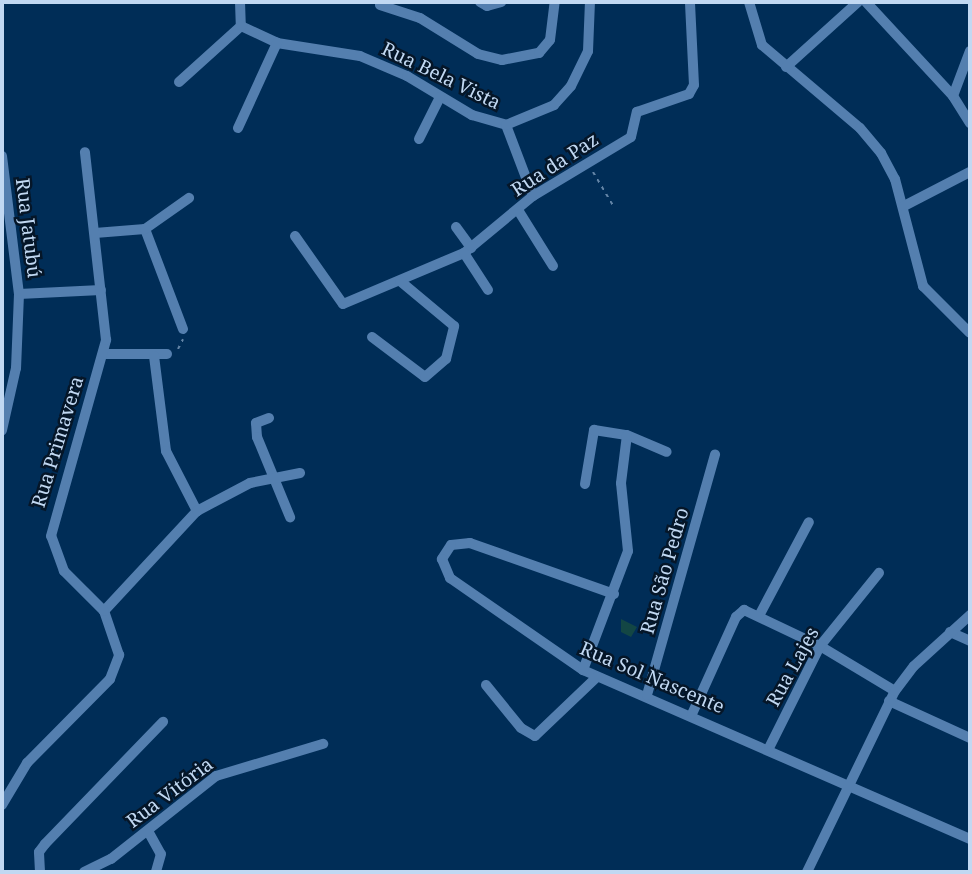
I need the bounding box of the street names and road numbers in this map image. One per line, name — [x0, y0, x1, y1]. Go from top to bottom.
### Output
street label: Rua Bela Vista — [378, 37, 504, 115]
street label: Rua da Paz — [507, 128, 603, 202]
street label: Rua Jatubú — [11, 177, 45, 279]
street label: Rua Primavera — [27, 374, 89, 510]
street label: Rua São Pedro — [636, 505, 694, 637]
street label: Rua Lajes — [762, 623, 824, 711]
street label: Rua Sol Nascente — [576, 637, 728, 719]
street label: Rua Vitória — [122, 753, 218, 833]

